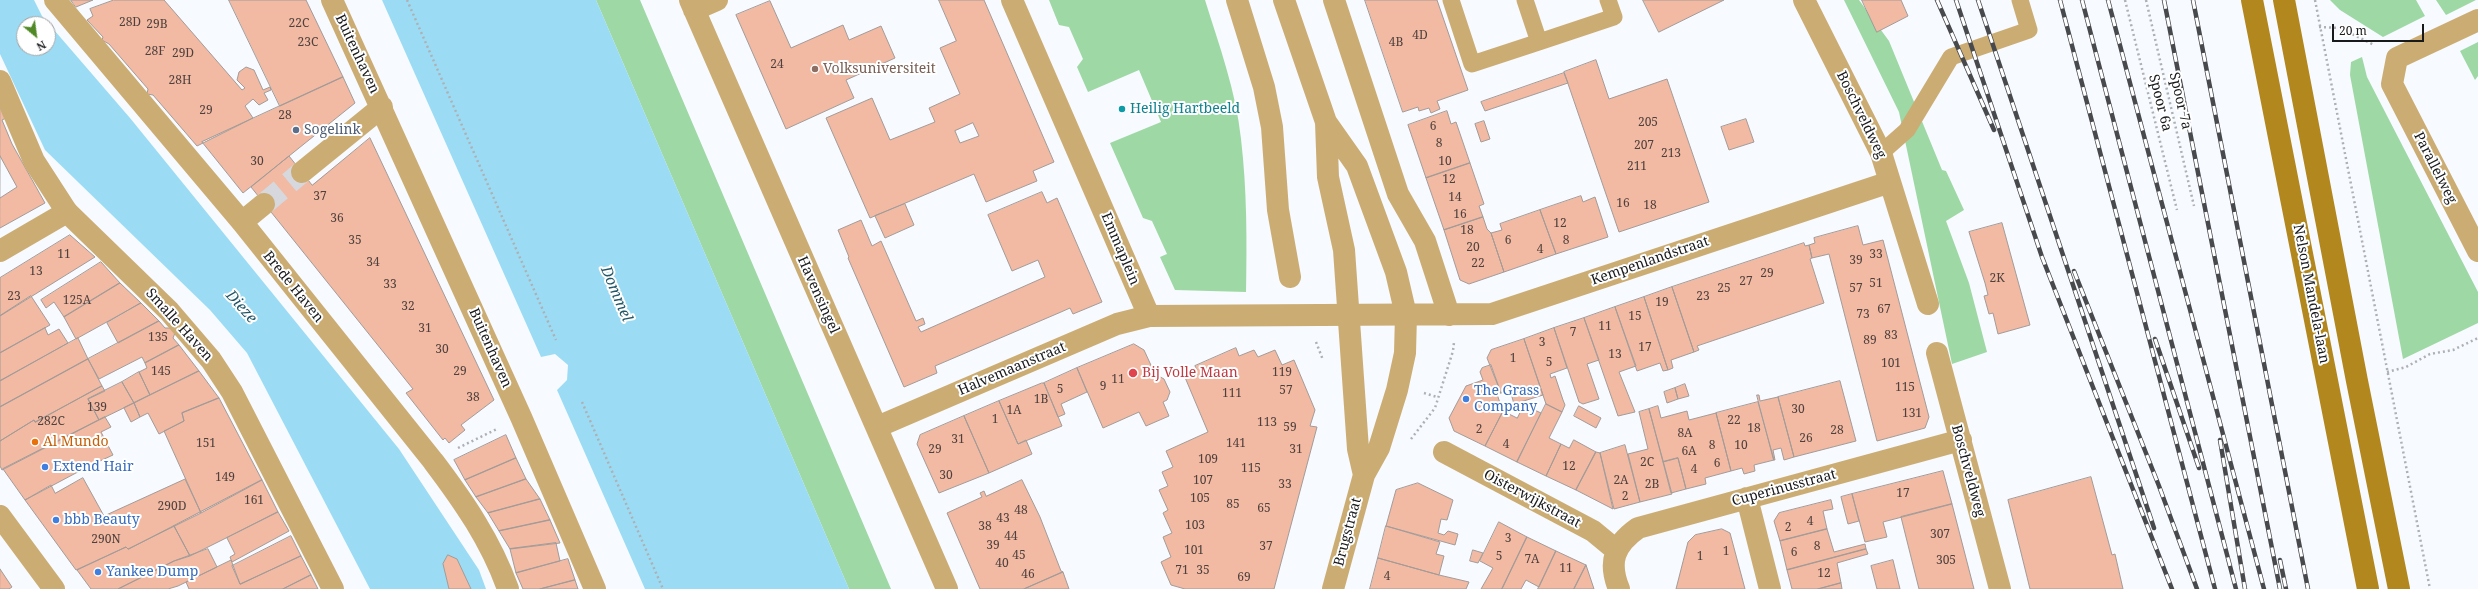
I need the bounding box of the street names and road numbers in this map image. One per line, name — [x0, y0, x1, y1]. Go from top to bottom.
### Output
street label: Buitenhaven — [331, 12, 383, 96]
street label: Boschveldweg — [1833, 69, 1889, 161]
street label: Spoor 7a — [2165, 71, 2195, 131]
street label: Spoor 6a — [2145, 73, 2175, 133]
street label: Parallelweg — [2410, 129, 2460, 207]
street label: Emmaplein — [1097, 210, 1143, 288]
street label: Nelson Mandela-laan — [2289, 223, 2333, 365]
street label: Kempenlandstraat — [1589, 233, 1711, 289]
street label: Brede Haven — [259, 248, 327, 326]
street label: Havensingel — [793, 254, 843, 336]
street label: Smalle Haven — [142, 285, 216, 365]
street label: Buitenhaven — [465, 306, 515, 390]
street label: Halvemaanstraat — [956, 339, 1068, 399]
street label: Boschveldweg — [1948, 423, 1988, 519]
street label: Oisterwijkstraat — [1481, 466, 1583, 532]
street label: Cuperinusstraat — [1730, 466, 1838, 510]
street label: Brugstraat — [1331, 496, 1365, 568]

